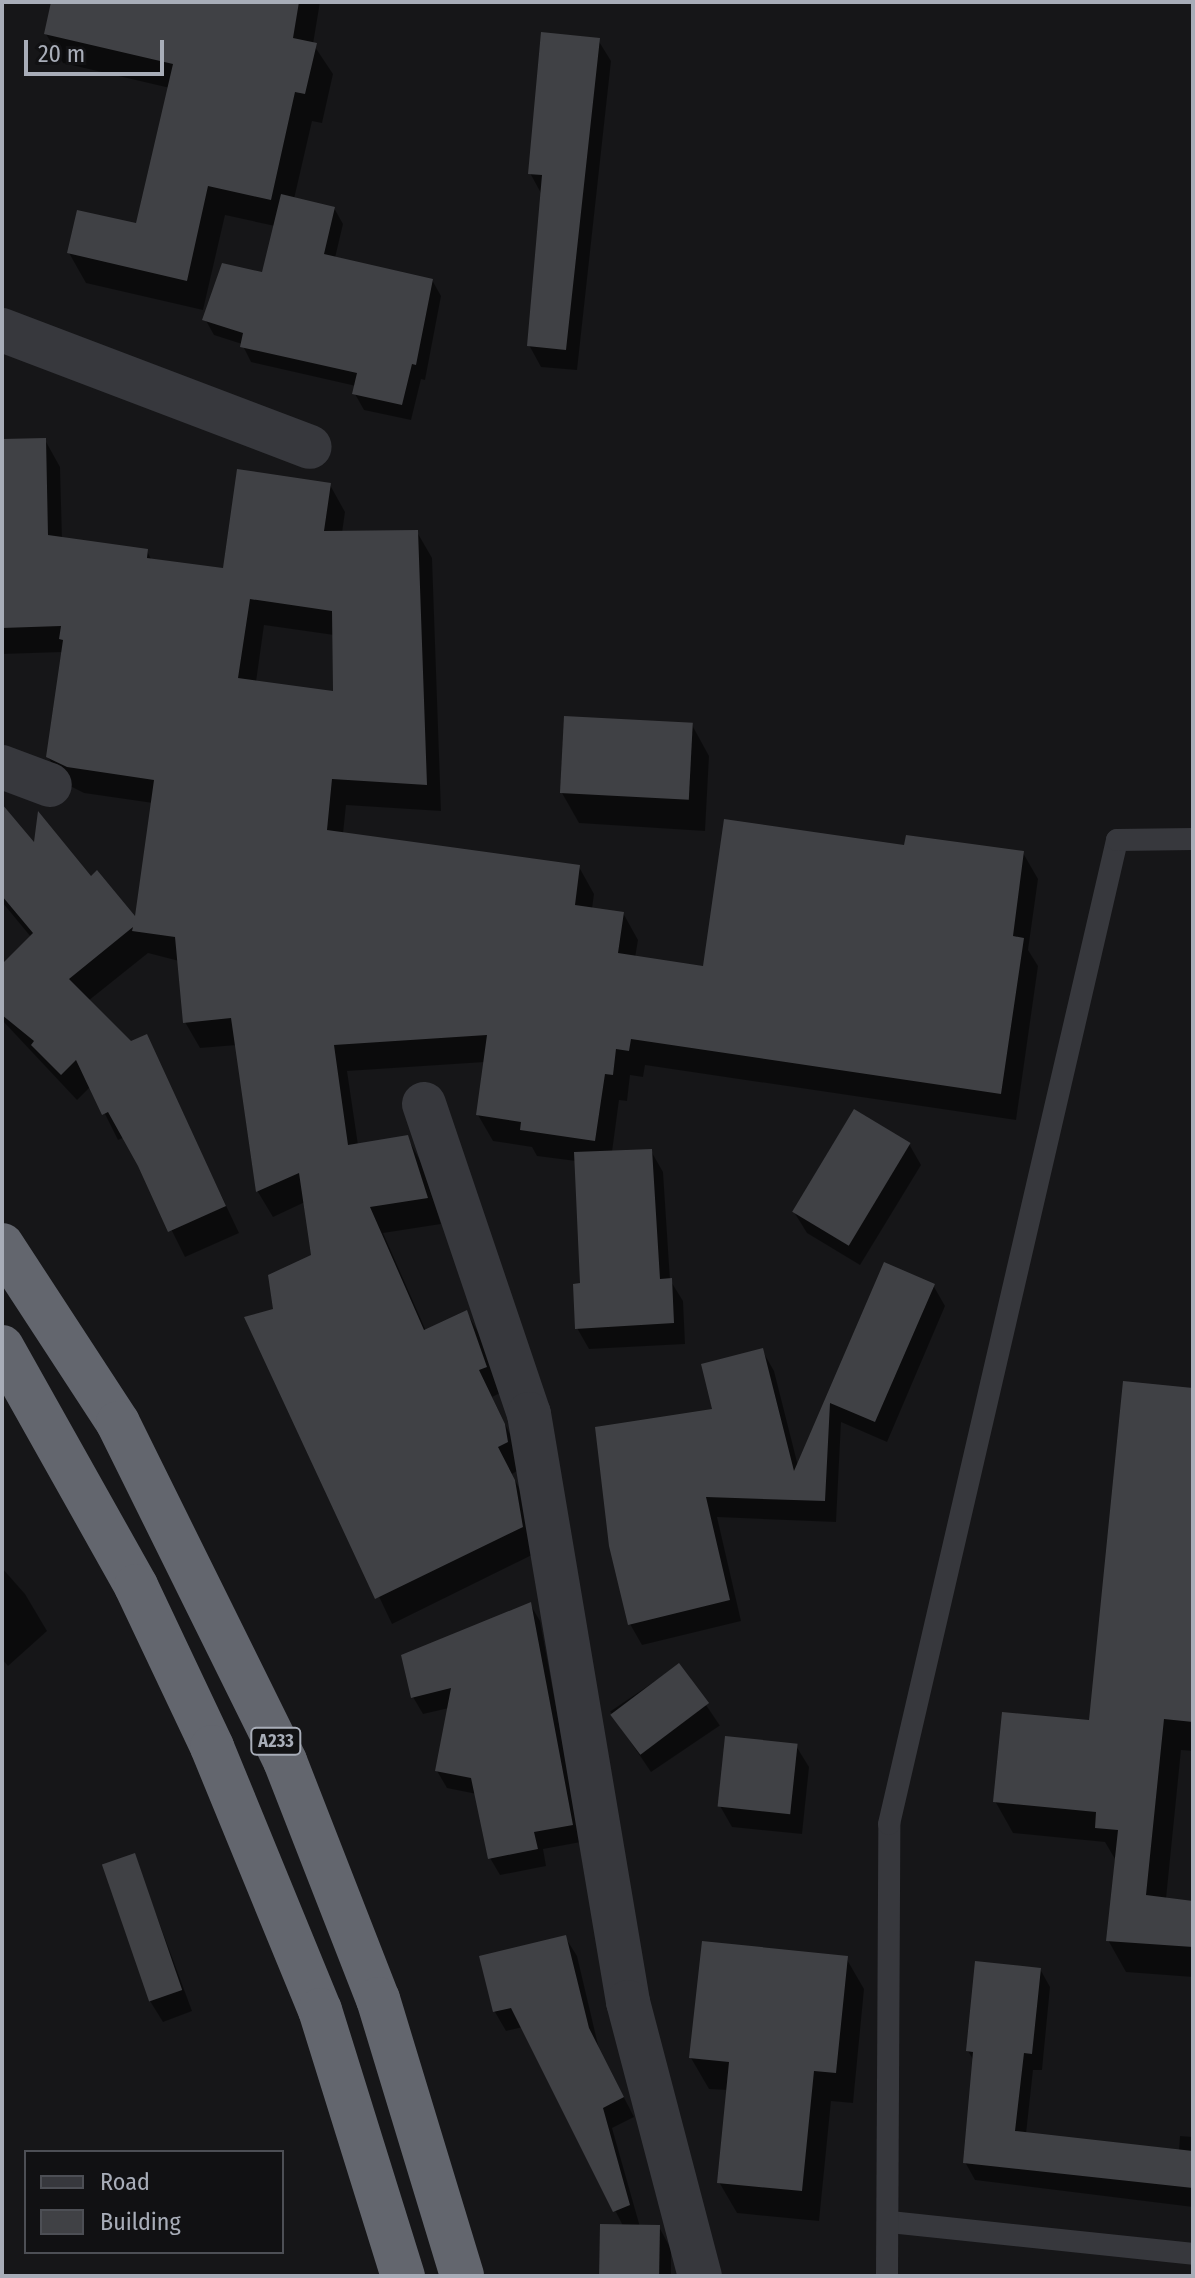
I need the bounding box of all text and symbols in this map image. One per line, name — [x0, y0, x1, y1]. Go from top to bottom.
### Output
scale bar — [28, 24, 168, 74]
text: 20 m — [38, 40, 85, 68]
road number: A233 — [250, 1727, 302, 1755]
legend — [24, 2150, 284, 2254]
text: Road — [100, 2168, 150, 2196]
text: Building — [100, 2208, 181, 2236]

